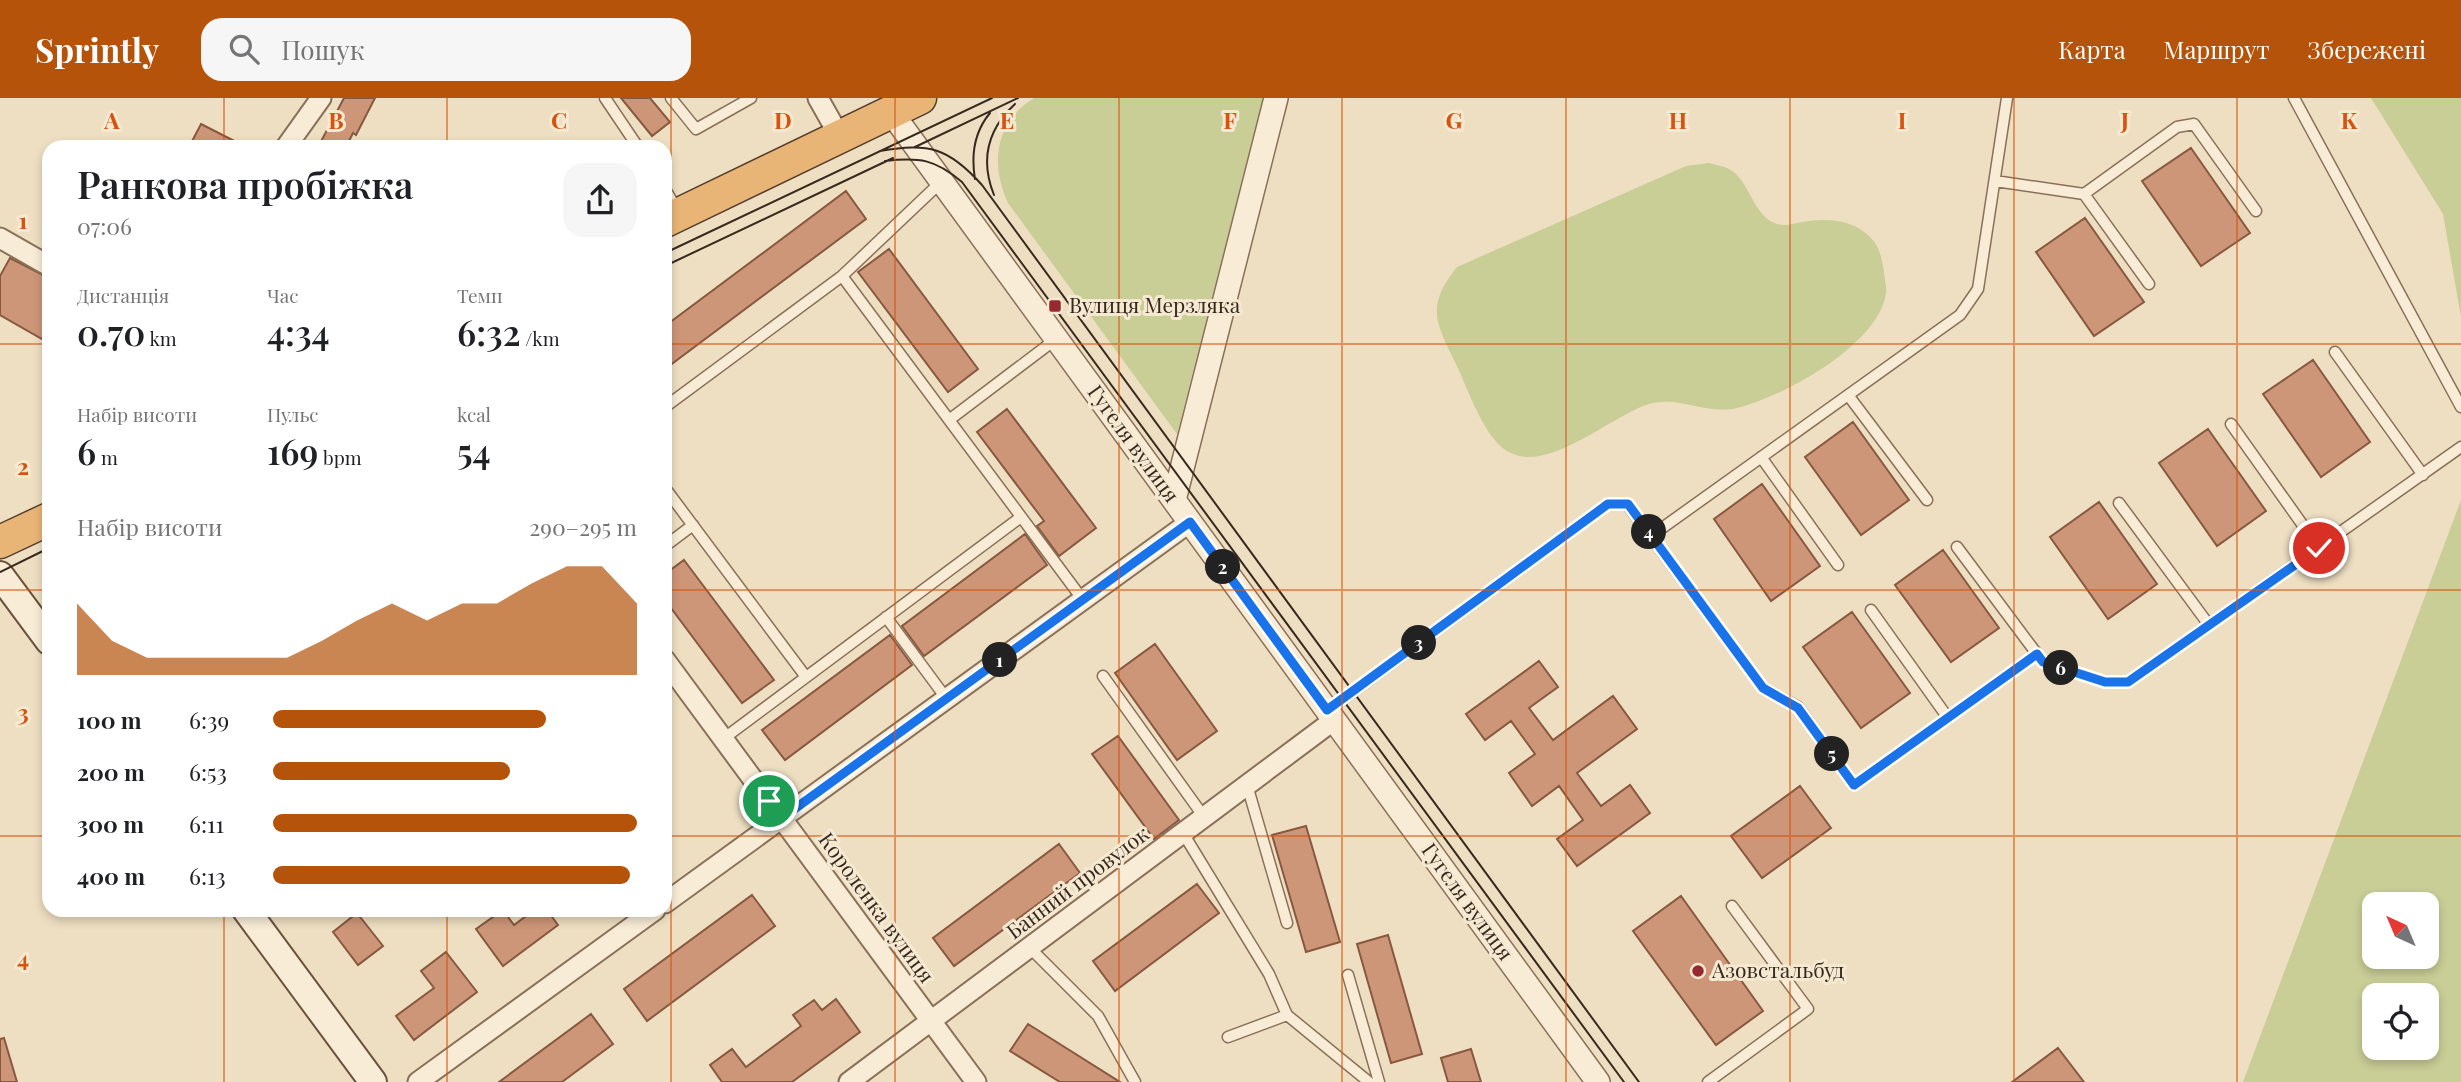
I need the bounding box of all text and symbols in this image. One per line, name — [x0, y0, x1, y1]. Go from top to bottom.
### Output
search box — [201, 18, 691, 81]
text: Sprintly — [35, 27, 159, 71]
icon: search — [225, 30, 263, 68]
text: Пошук — [281, 32, 365, 67]
text: Карта — [2058, 33, 2126, 65]
text: Маршрут — [2164, 33, 2270, 65]
text: Збережені — [2308, 33, 2426, 65]
text: A — [103, 104, 120, 135]
text: B — [328, 104, 344, 135]
text: C — [551, 104, 567, 135]
text: D — [774, 104, 792, 135]
text: E — [1000, 104, 1014, 135]
text: F — [1223, 104, 1237, 135]
text: G — [1446, 104, 1463, 135]
text: H — [1669, 104, 1687, 135]
text: I — [1898, 104, 1906, 135]
text: J — [2120, 104, 2129, 135]
text: K — [2341, 104, 2358, 135]
text: Ранкова пробіжка — [77, 158, 414, 209]
button: share — [563, 163, 637, 237]
text: 1 — [19, 204, 28, 235]
text: 07:06 — [77, 210, 132, 241]
text: Дистанція — [77, 282, 169, 308]
text: Час — [267, 282, 298, 308]
text: Темп — [457, 282, 503, 308]
place label: Вулиця Мерзляка — [1069, 290, 1241, 318]
marker: Вулиця Мерзляка — [1047, 298, 1063, 314]
text: 0.70 — [77, 308, 145, 355]
text: 4:34 — [267, 308, 330, 355]
text: 6:32 — [457, 308, 520, 355]
text: km — [145, 325, 177, 351]
text: /km — [520, 325, 560, 351]
street label: Гугеля вулиця — [1083, 379, 1187, 507]
text: Набір висоти — [77, 401, 197, 427]
text: Пульс — [267, 401, 319, 427]
text: kcal — [457, 401, 491, 427]
text: 6 — [77, 427, 96, 474]
text: 169 — [267, 427, 318, 474]
text: 54 — [457, 427, 491, 474]
text: m — [96, 444, 118, 470]
text: bpm — [318, 444, 362, 470]
text: 2 — [17, 450, 29, 481]
text: Набір висоти — [77, 511, 222, 542]
text: 290–295 m — [529, 511, 637, 542]
pin: 4 — [1632, 514, 1666, 550]
text: 4 — [1643, 518, 1654, 544]
pin — [2289, 518, 2349, 578]
icon: check — [2300, 529, 2338, 567]
pin: 2 — [1206, 550, 1240, 584]
text: 2 — [1218, 553, 1227, 579]
pin: 3 — [1402, 626, 1436, 660]
text: 3 — [1414, 629, 1423, 655]
pin: 1 — [982, 642, 1018, 678]
text: 1 — [996, 646, 1003, 672]
pin: 6 — [2044, 650, 2078, 686]
text: 6 — [2055, 654, 2066, 680]
text: 3 — [17, 696, 29, 727]
text: 100 m — [77, 704, 142, 735]
text: 6:39 — [189, 704, 229, 735]
pin: 5 — [1814, 736, 1850, 772]
text: 5 — [1827, 740, 1836, 766]
text: 200 m — [77, 756, 145, 787]
text: 6:53 — [189, 756, 227, 787]
pin — [739, 771, 799, 831]
icon: arrive — [750, 782, 788, 820]
text: 300 m — [77, 808, 144, 839]
text: 6:11 — [189, 808, 224, 839]
street label: Банний провулок — [1000, 819, 1154, 944]
street label: Короленка вулиця — [814, 826, 942, 988]
street label: Гугеля вулиця — [1417, 837, 1521, 965]
text: 400 m — [77, 860, 145, 891]
text: 6:13 — [189, 860, 226, 891]
north arrow — [2362, 892, 2440, 970]
map controls — [2362, 892, 2439, 1060]
text: 4 — [17, 942, 29, 973]
place label: Азовстальбуд — [1711, 955, 1844, 983]
marker: Азовстальбуд — [1690, 963, 1706, 979]
button: locate — [2362, 983, 2439, 1060]

